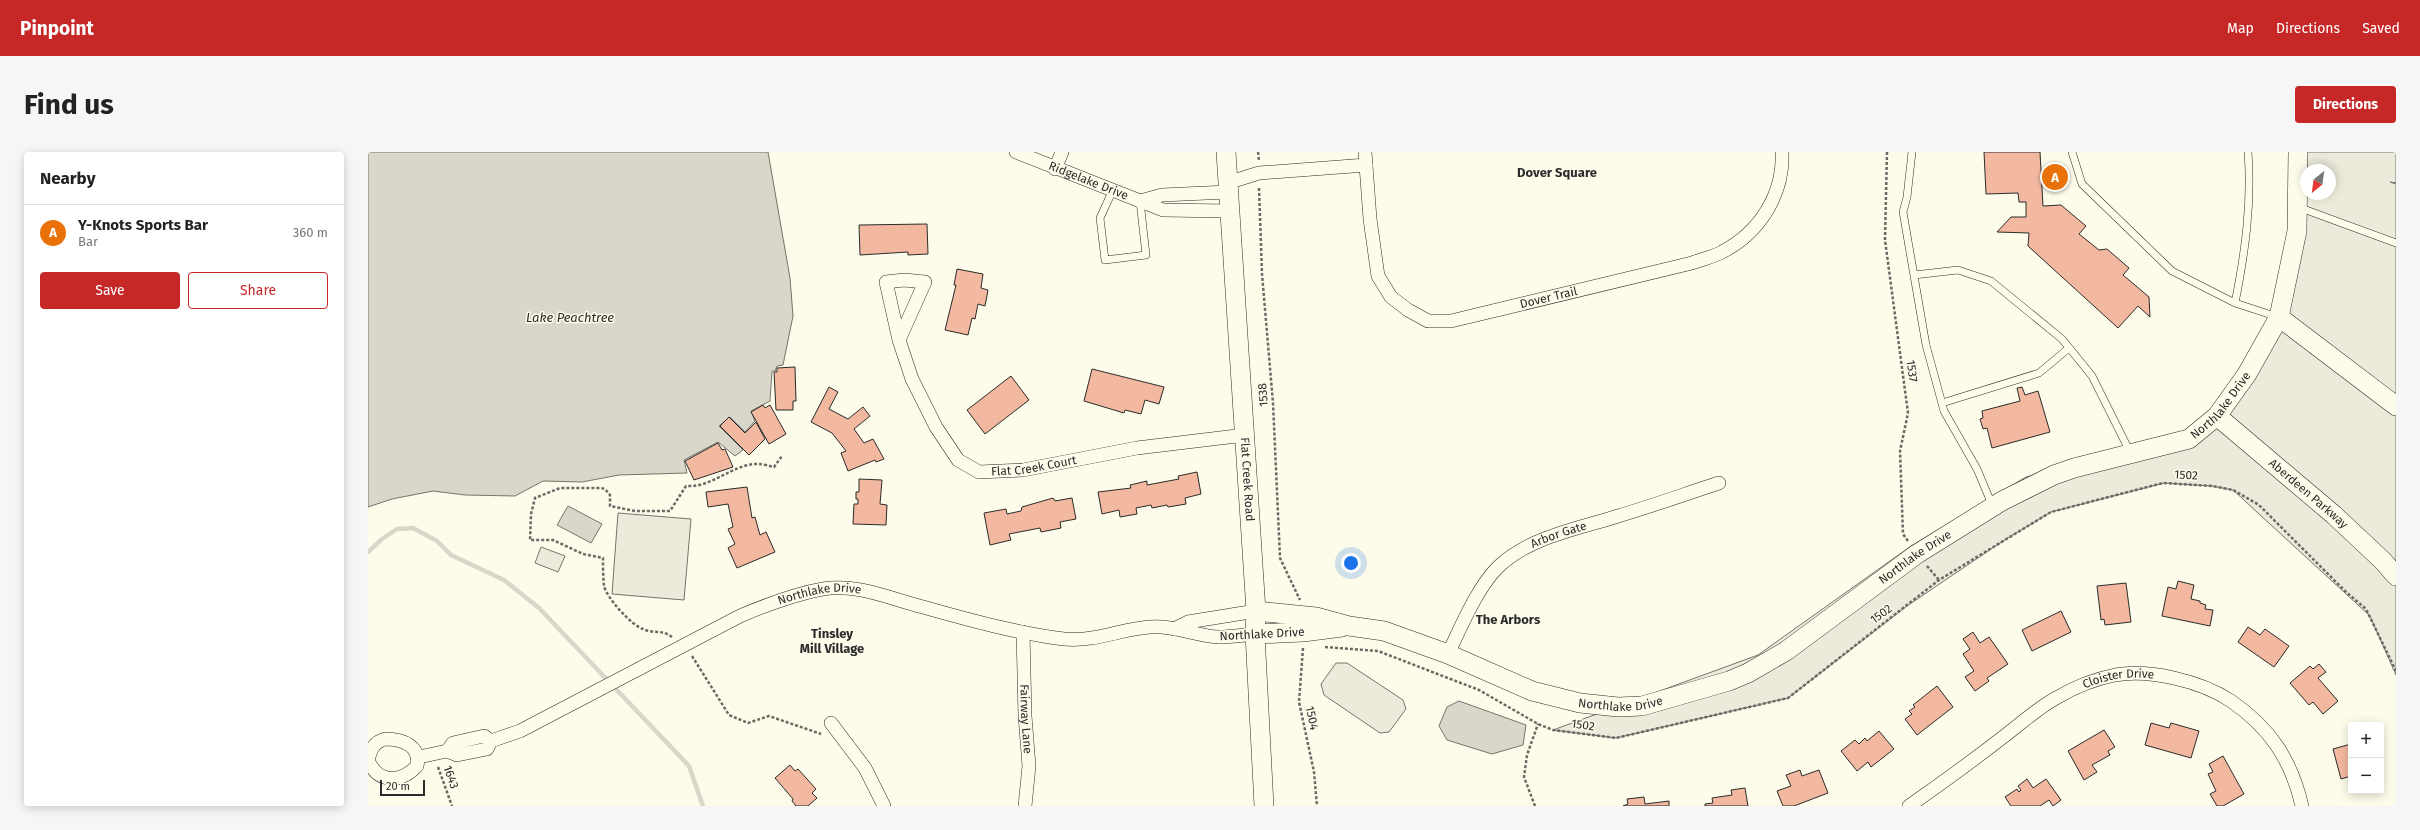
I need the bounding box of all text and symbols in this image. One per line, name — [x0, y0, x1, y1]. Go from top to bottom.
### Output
text: Pinpoint — [20, 17, 94, 40]
text: Map — [2227, 20, 2254, 37]
text: Directions — [2276, 20, 2340, 37]
text: Saved — [2362, 20, 2400, 37]
button: Directions — [2295, 86, 2396, 123]
text: Find us — [24, 88, 114, 121]
street label: Ridgelake Drive — [1047, 159, 1130, 203]
pin: A — [2042, 162, 2068, 192]
north arrow — [2300, 164, 2336, 200]
district label: Dover Square — [1517, 165, 1597, 180]
text: Nearby — [40, 168, 95, 189]
text: Y-Knots Sports Bar — [78, 216, 208, 234]
text: A — [49, 225, 57, 240]
text: 360 m — [293, 225, 328, 240]
text: Bar — [78, 234, 98, 249]
button: Save — [40, 272, 180, 309]
button: Share — [188, 272, 328, 309]
street label: Dover Trail — [1518, 284, 1579, 311]
water label: Lake Peachtree — [526, 310, 614, 325]
street label: 1537 — [1904, 359, 1920, 383]
street label: Northlake Drive — [2188, 369, 2253, 442]
street label: 1538 — [1255, 382, 1271, 407]
street label: Flat Creek Road — [1238, 437, 1257, 522]
street label: Flat Creek Court — [991, 453, 1078, 478]
street label: Aberdeen Parkway — [2266, 456, 2351, 532]
street label: 1502 — [2174, 467, 2198, 483]
street label: Arbor Gate — [1528, 519, 1588, 551]
street label: Northlake Drive — [1876, 527, 1954, 587]
your location — [1341, 553, 1361, 573]
street label: Northlake Drive — [776, 581, 862, 608]
street label: 1502 — [1867, 601, 1895, 627]
district label: The Arbors — [1476, 612, 1541, 627]
street label: Northlake Drive — [1219, 625, 1305, 643]
district label: Tinsley Mill Village — [800, 626, 864, 656]
street label: Cloister Drive — [2080, 666, 2155, 691]
street label: Fairway Lane — [1017, 684, 1035, 754]
street label: Northlake Drive — [1578, 693, 1664, 714]
street label: 1504 — [1303, 705, 1321, 732]
street label: 1502 — [1570, 716, 1596, 734]
map controls — [2348, 722, 2384, 794]
button: + — [2348, 722, 2384, 758]
button: − — [2348, 758, 2384, 794]
street label: 1643 — [440, 763, 462, 791]
scale bar — [380, 778, 425, 797]
text: 20 m — [386, 780, 410, 793]

